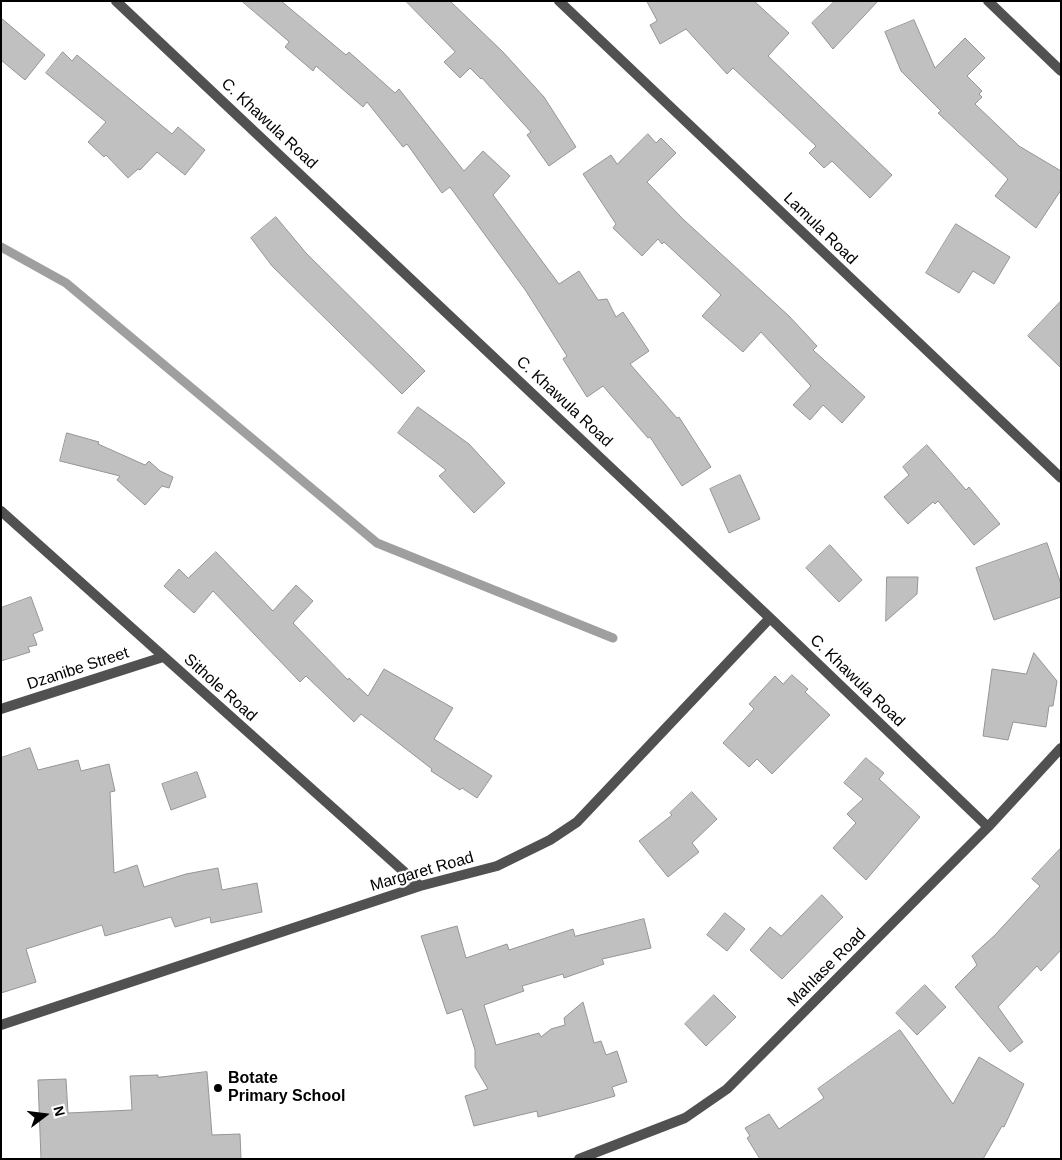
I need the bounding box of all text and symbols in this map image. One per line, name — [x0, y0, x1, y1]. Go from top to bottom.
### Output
street label: C. Khawula Road — [217, 75, 321, 173]
street label: Lamula Road — [779, 189, 861, 269]
street label: C. Khawula Road — [512, 353, 616, 451]
street label: C. Khawula Road — [806, 631, 908, 731]
street label: Dzanibe Street — [25, 644, 131, 694]
street label: Sithole Road — [180, 650, 260, 726]
street label: Margaret Road — [368, 848, 476, 896]
street label: Mahlase Road — [784, 925, 870, 1011]
place label: Botate Primary School — [228, 1069, 345, 1107]
marker: Botate Primary School — [212, 1082, 224, 1094]
north arrow — [20, 1090, 70, 1140]
text: N — [50, 1104, 69, 1118]

